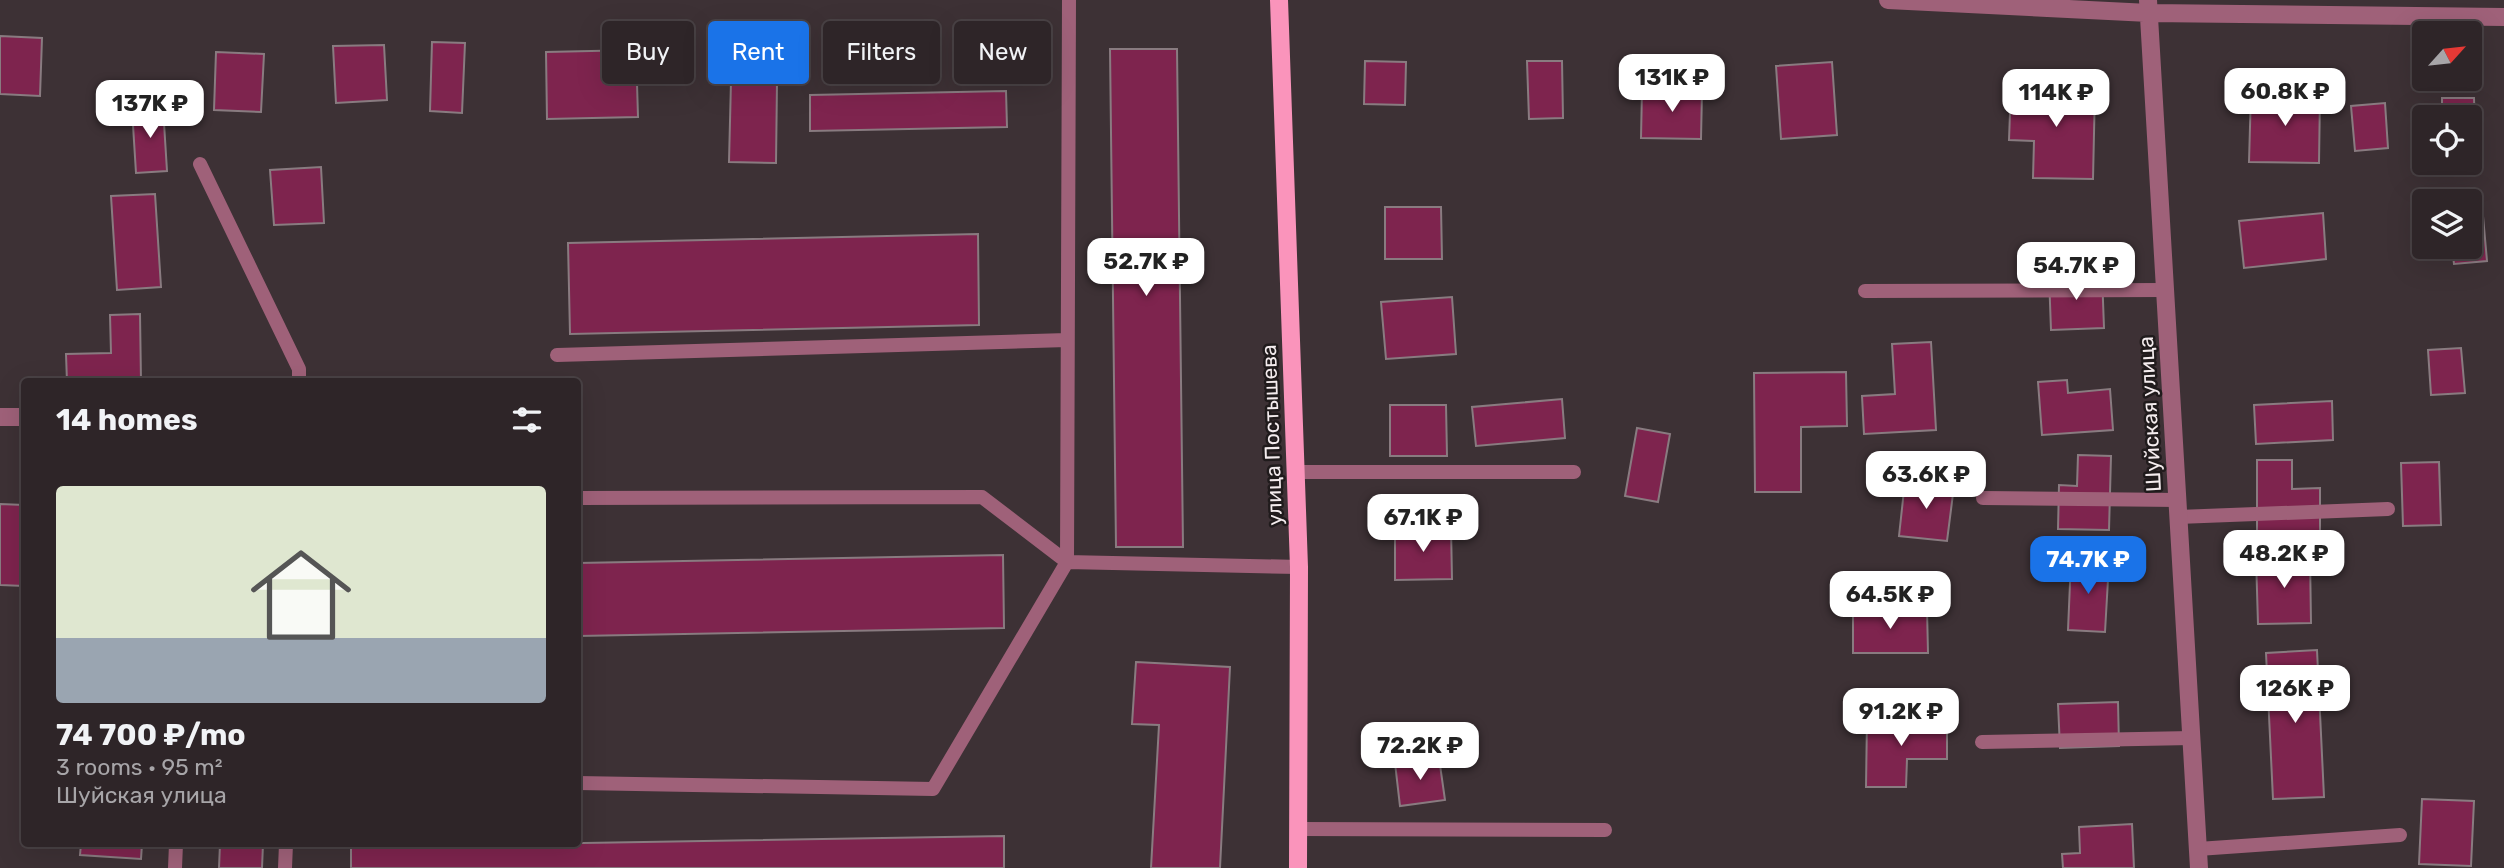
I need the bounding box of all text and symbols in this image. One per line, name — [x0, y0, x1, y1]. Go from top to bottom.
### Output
chip: Buy — [602, 21, 694, 84]
chip: Rent — [708, 21, 809, 84]
chip: Filters — [823, 21, 940, 84]
chip: New — [954, 21, 1051, 84]
north arrow — [2412, 21, 2482, 91]
map controls — [2412, 21, 2482, 259]
pin: 131K ₽ — [1615, 54, 1729, 114]
text: 131K ₽ — [1635, 63, 1709, 91]
pin: 60.8K ₽ — [2220, 68, 2350, 128]
pin: 114K ₽ — [1999, 69, 2113, 129]
text: 60.8K ₽ — [2240, 77, 2330, 105]
text: 114K ₽ — [2018, 78, 2094, 106]
pin: 137K ₽ — [93, 80, 207, 140]
text: 137K ₽ — [112, 89, 188, 117]
button: locate — [2412, 105, 2482, 175]
button: layers — [2412, 189, 2482, 259]
pin: 52.7K ₽ — [1081, 238, 1211, 298]
pin: 54.7K ₽ — [2011, 243, 2141, 302]
text: 52.7K ₽ — [1103, 247, 1189, 275]
text: 54.7K ₽ — [2033, 251, 2119, 279]
street label: Шуйская улица — [2133, 336, 2166, 492]
street label: улица Постышева — [1256, 344, 1287, 526]
icon: filters — [508, 401, 546, 439]
text: 14 homes — [56, 402, 198, 438]
pin: 63.6K ₽ — [1861, 452, 1991, 511]
text: 63.6K ₽ — [1882, 460, 1970, 488]
pin: 67.1K ₽ — [1358, 494, 1488, 554]
text: 67.1K ₽ — [1383, 503, 1463, 531]
pin: 48.2K ₽ — [2219, 530, 2349, 590]
icon: home — [238, 532, 364, 658]
pin: 74.7K ₽ — [2023, 536, 2153, 596]
text: 48.2K ₽ — [2239, 539, 2329, 567]
text: 74.7K ₽ — [2046, 545, 2130, 573]
pin: 64.5K ₽ — [1825, 572, 1955, 631]
text: 64.5K ₽ — [1846, 580, 1934, 608]
pin: 126K ₽ — [2238, 666, 2352, 725]
text: 126K ₽ — [2256, 674, 2334, 702]
pin: 91.2K ₽ — [1836, 688, 1966, 748]
text: 91.2K ₽ — [1859, 697, 1943, 725]
text: 74 700 ₽/mo — [56, 717, 246, 753]
pin: 72.2K ₽ — [1355, 722, 1485, 782]
text: 72.2K ₽ — [1377, 731, 1463, 759]
text: 3 rooms · 95 m² — [56, 753, 223, 781]
text: Шуйская улица — [56, 781, 227, 809]

